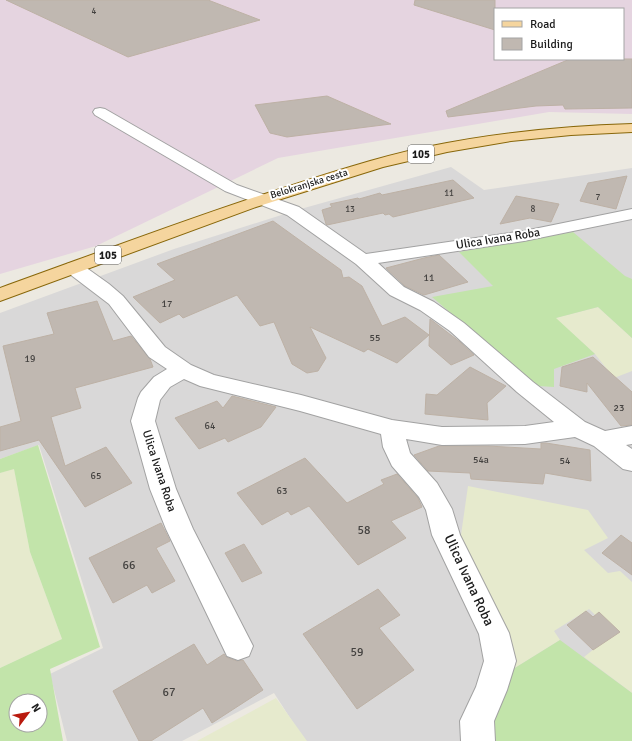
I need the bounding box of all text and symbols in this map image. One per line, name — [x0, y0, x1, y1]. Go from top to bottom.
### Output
house number: 4 — [92, 6, 97, 17]
legend — [494, 8, 624, 60]
text: Road — [530, 17, 556, 32]
text: Building — [530, 37, 573, 52]
road number: 105 — [408, 145, 434, 163]
street label: Belokranjska cesta — [269, 167, 349, 201]
house number: 11 — [444, 188, 454, 199]
house number: 7 — [596, 192, 601, 203]
house number: 13 — [345, 204, 355, 215]
house number: 8 — [531, 204, 536, 215]
street label: Ulica Ivana Roba — [455, 225, 541, 253]
road number: 105 — [95, 246, 121, 264]
house number: 11 — [424, 272, 434, 284]
house number: 17 — [162, 298, 172, 310]
house number: 55 — [370, 332, 380, 344]
house number: 19 — [25, 353, 35, 365]
house number: 23 — [614, 402, 624, 414]
house number: 64 — [205, 420, 216, 432]
street label: Ulica Ivana Roba — [139, 428, 179, 514]
house number: 54a — [473, 454, 489, 466]
house number: 54 — [560, 455, 571, 467]
house number: 65 — [91, 470, 101, 482]
house number: 63 — [277, 485, 287, 497]
house number: 58 — [358, 523, 370, 538]
street label: Ulica Ivana Roba — [440, 531, 498, 629]
house number: 66 — [123, 558, 135, 573]
house number: 59 — [351, 645, 363, 660]
house number: 67 — [163, 685, 175, 700]
north arrow — [8, 693, 48, 733]
text: N — [29, 701, 44, 715]

